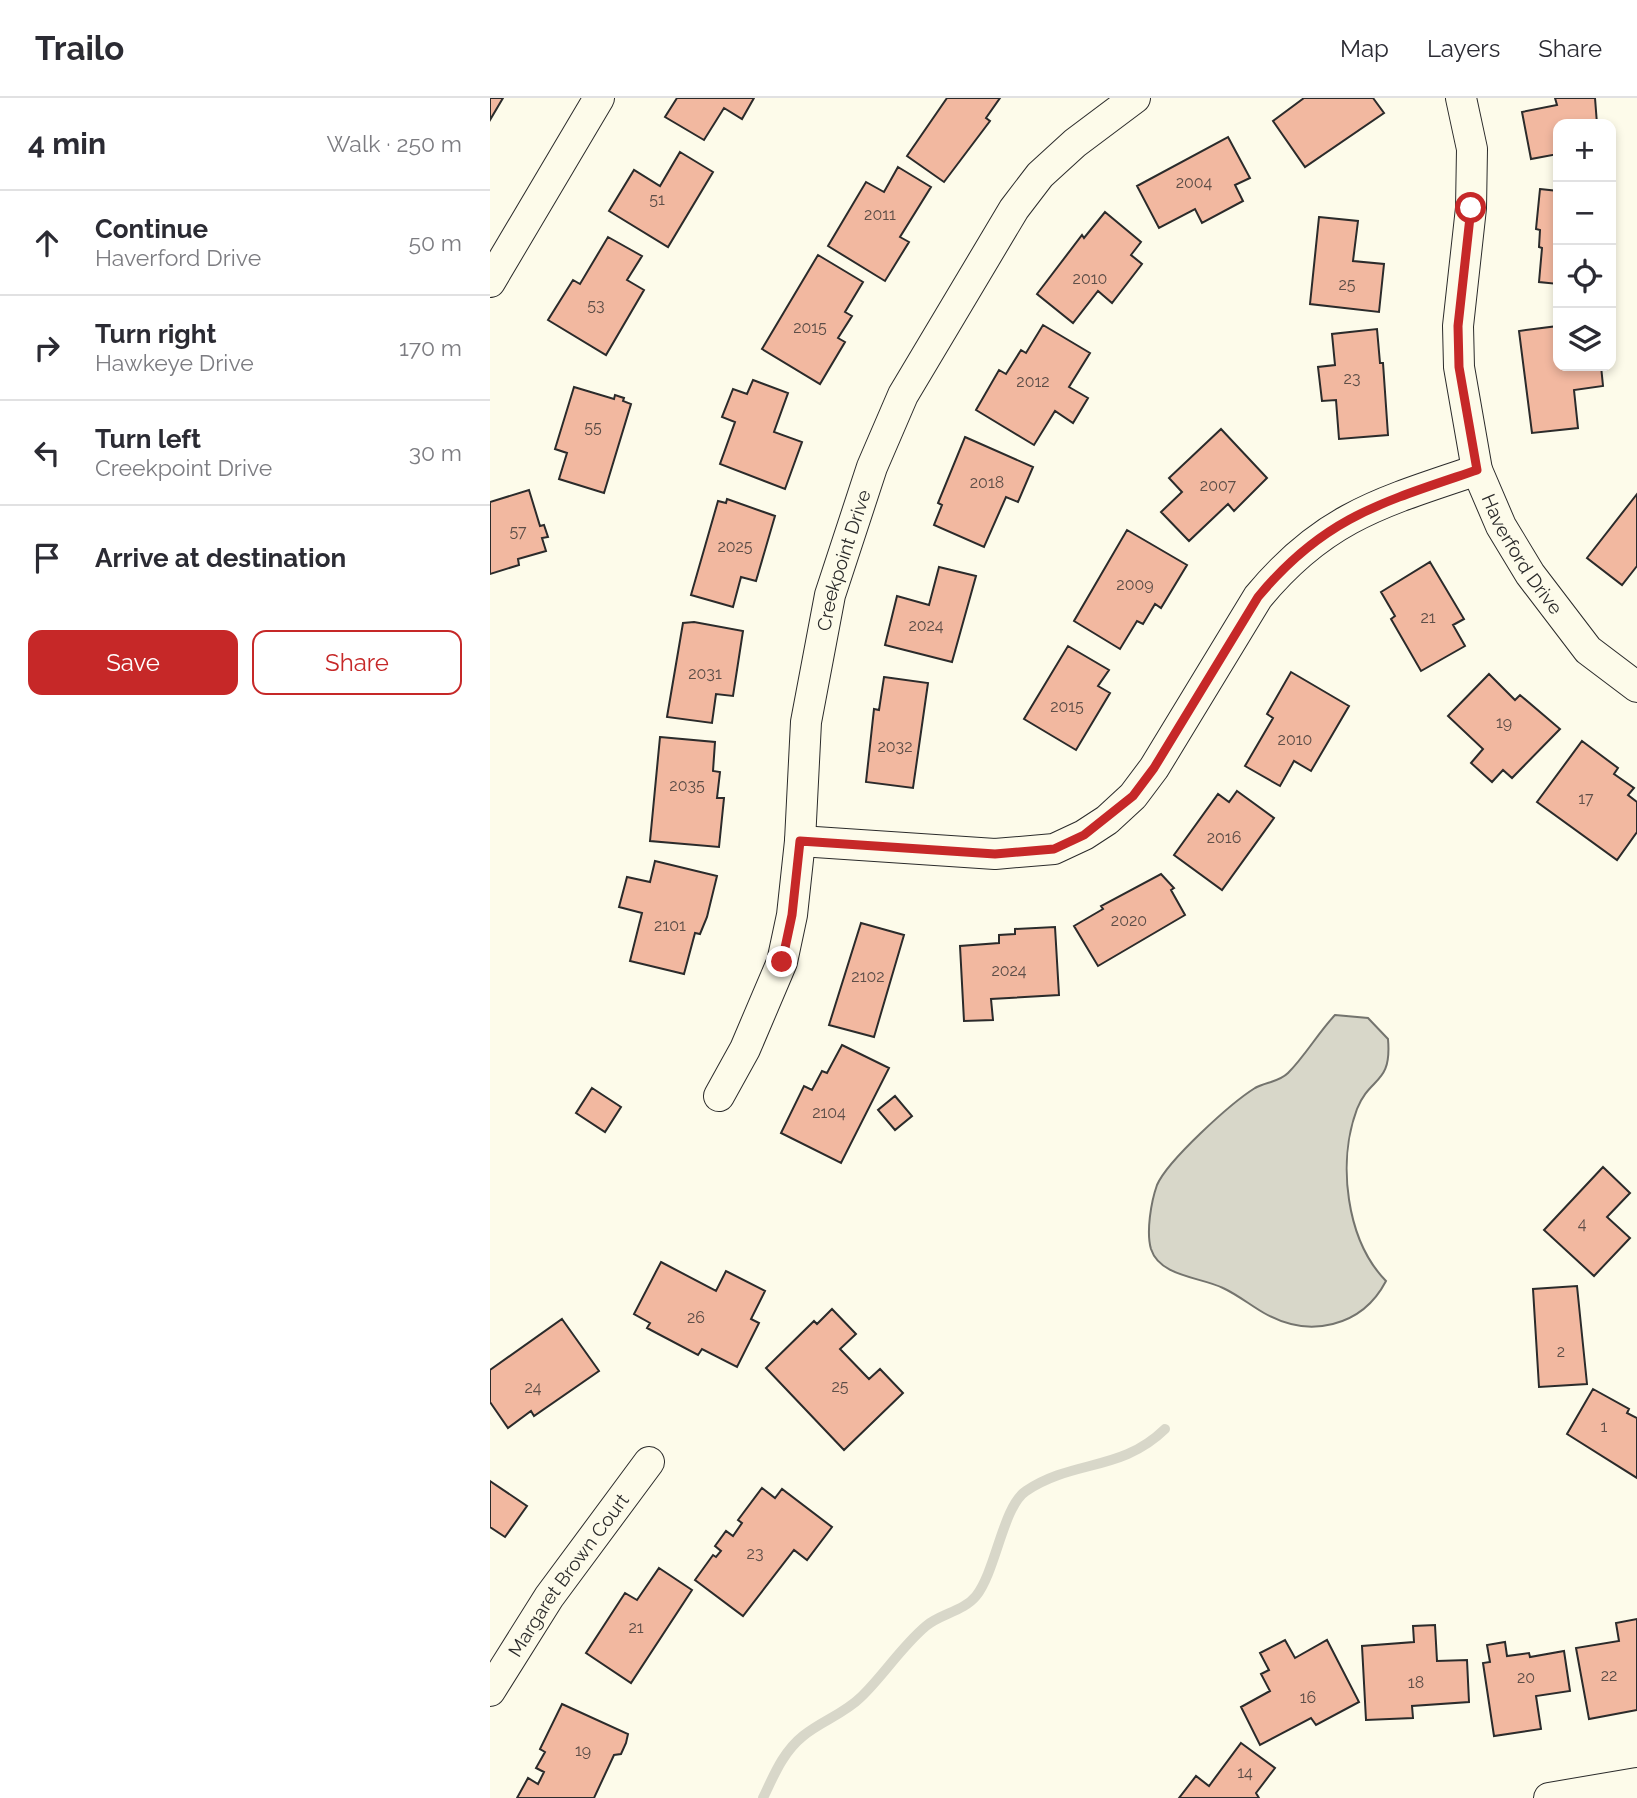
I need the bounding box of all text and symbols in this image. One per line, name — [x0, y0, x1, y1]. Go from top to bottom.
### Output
text: Trailo — [35, 29, 124, 68]
text: Map — [1340, 34, 1389, 63]
text: Layers — [1427, 34, 1500, 63]
text: Share — [1538, 34, 1602, 63]
map controls — [1553, 119, 1616, 371]
button: + — [1553, 119, 1616, 182]
text: 4 min — [28, 126, 106, 161]
text: Walk · 250 m — [327, 130, 462, 157]
house number: 2004 — [1176, 173, 1213, 192]
button: − — [1553, 182, 1616, 245]
house number: 51 — [649, 190, 665, 209]
route start — [1455, 192, 1486, 223]
house number: 2011 — [864, 205, 896, 224]
text: Continue — [95, 214, 208, 244]
icon: ahead — [28, 224, 66, 262]
text: 50 m — [408, 229, 462, 256]
text: Haverford Drive — [95, 244, 261, 271]
button: locate — [1553, 245, 1616, 308]
house number: 2010 — [1073, 269, 1107, 288]
house number: 25 — [1338, 275, 1356, 294]
house number: 53 — [587, 296, 605, 315]
button: layers — [1553, 308, 1616, 371]
house number: 2015 — [793, 318, 827, 337]
text: Turn right — [95, 319, 216, 349]
icon: right — [28, 329, 66, 367]
text: 170 m — [399, 334, 462, 361]
text: Hawkeye Drive — [95, 349, 254, 376]
house number: 23 — [1344, 369, 1360, 388]
house number: 2012 — [1016, 372, 1050, 391]
house number: 55 — [584, 418, 602, 437]
text: Turn left — [95, 424, 201, 454]
icon: left — [28, 434, 66, 472]
text: 30 m — [409, 439, 462, 466]
text: Creekpoint Drive — [95, 454, 272, 481]
house number: 2018 — [970, 473, 1004, 492]
house number: 2007 — [1200, 476, 1237, 495]
street label: Creekpoint Drive — [812, 487, 875, 633]
street label: Haverford Drive — [1477, 490, 1567, 618]
house number: 57 — [509, 522, 527, 541]
house number: 2025 — [717, 537, 753, 556]
icon: arrive — [28, 539, 66, 577]
text: Arrive at destination — [95, 543, 346, 573]
house number: 2009 — [1116, 575, 1154, 594]
house number: 21 — [1420, 608, 1436, 627]
house number: 2024 — [908, 616, 944, 635]
button: Save — [28, 630, 238, 695]
button: Share — [252, 630, 462, 695]
house number: 2031 — [688, 664, 722, 683]
house number: 2015 — [1050, 697, 1084, 716]
house number: 19 — [1496, 713, 1512, 732]
house number: 2010 — [1278, 730, 1312, 749]
house number: 2032 — [877, 737, 913, 756]
house number: 2035 — [669, 776, 705, 795]
house number: 17 — [1578, 789, 1594, 808]
house number: 2016 — [1207, 828, 1241, 847]
house number: 2020 — [1111, 911, 1147, 930]
house number: 2101 — [654, 916, 686, 935]
route end — [766, 946, 797, 977]
house number: 2024 — [991, 961, 1027, 980]
house number: 2102 — [851, 967, 885, 986]
house number: 2104 — [812, 1103, 846, 1122]
house number: 4 — [1578, 1214, 1587, 1233]
house number: 26 — [687, 1308, 705, 1327]
house number: 2 — [1557, 1342, 1565, 1361]
house number: 25 — [831, 1377, 849, 1396]
house number: 24 — [524, 1378, 542, 1397]
house number: 1 — [1601, 1417, 1608, 1436]
street label: Margaret Brown Court — [503, 1489, 633, 1661]
house number: 23 — [747, 1544, 763, 1563]
house number: 21 — [628, 1618, 644, 1637]
house number: 22 — [1601, 1666, 1617, 1685]
house number: 20 — [1517, 1668, 1535, 1687]
house number: 18 — [1408, 1673, 1424, 1692]
house number: 16 — [1300, 1688, 1316, 1707]
house number: 19 — [575, 1741, 591, 1760]
house number: 14 — [1237, 1763, 1253, 1782]

